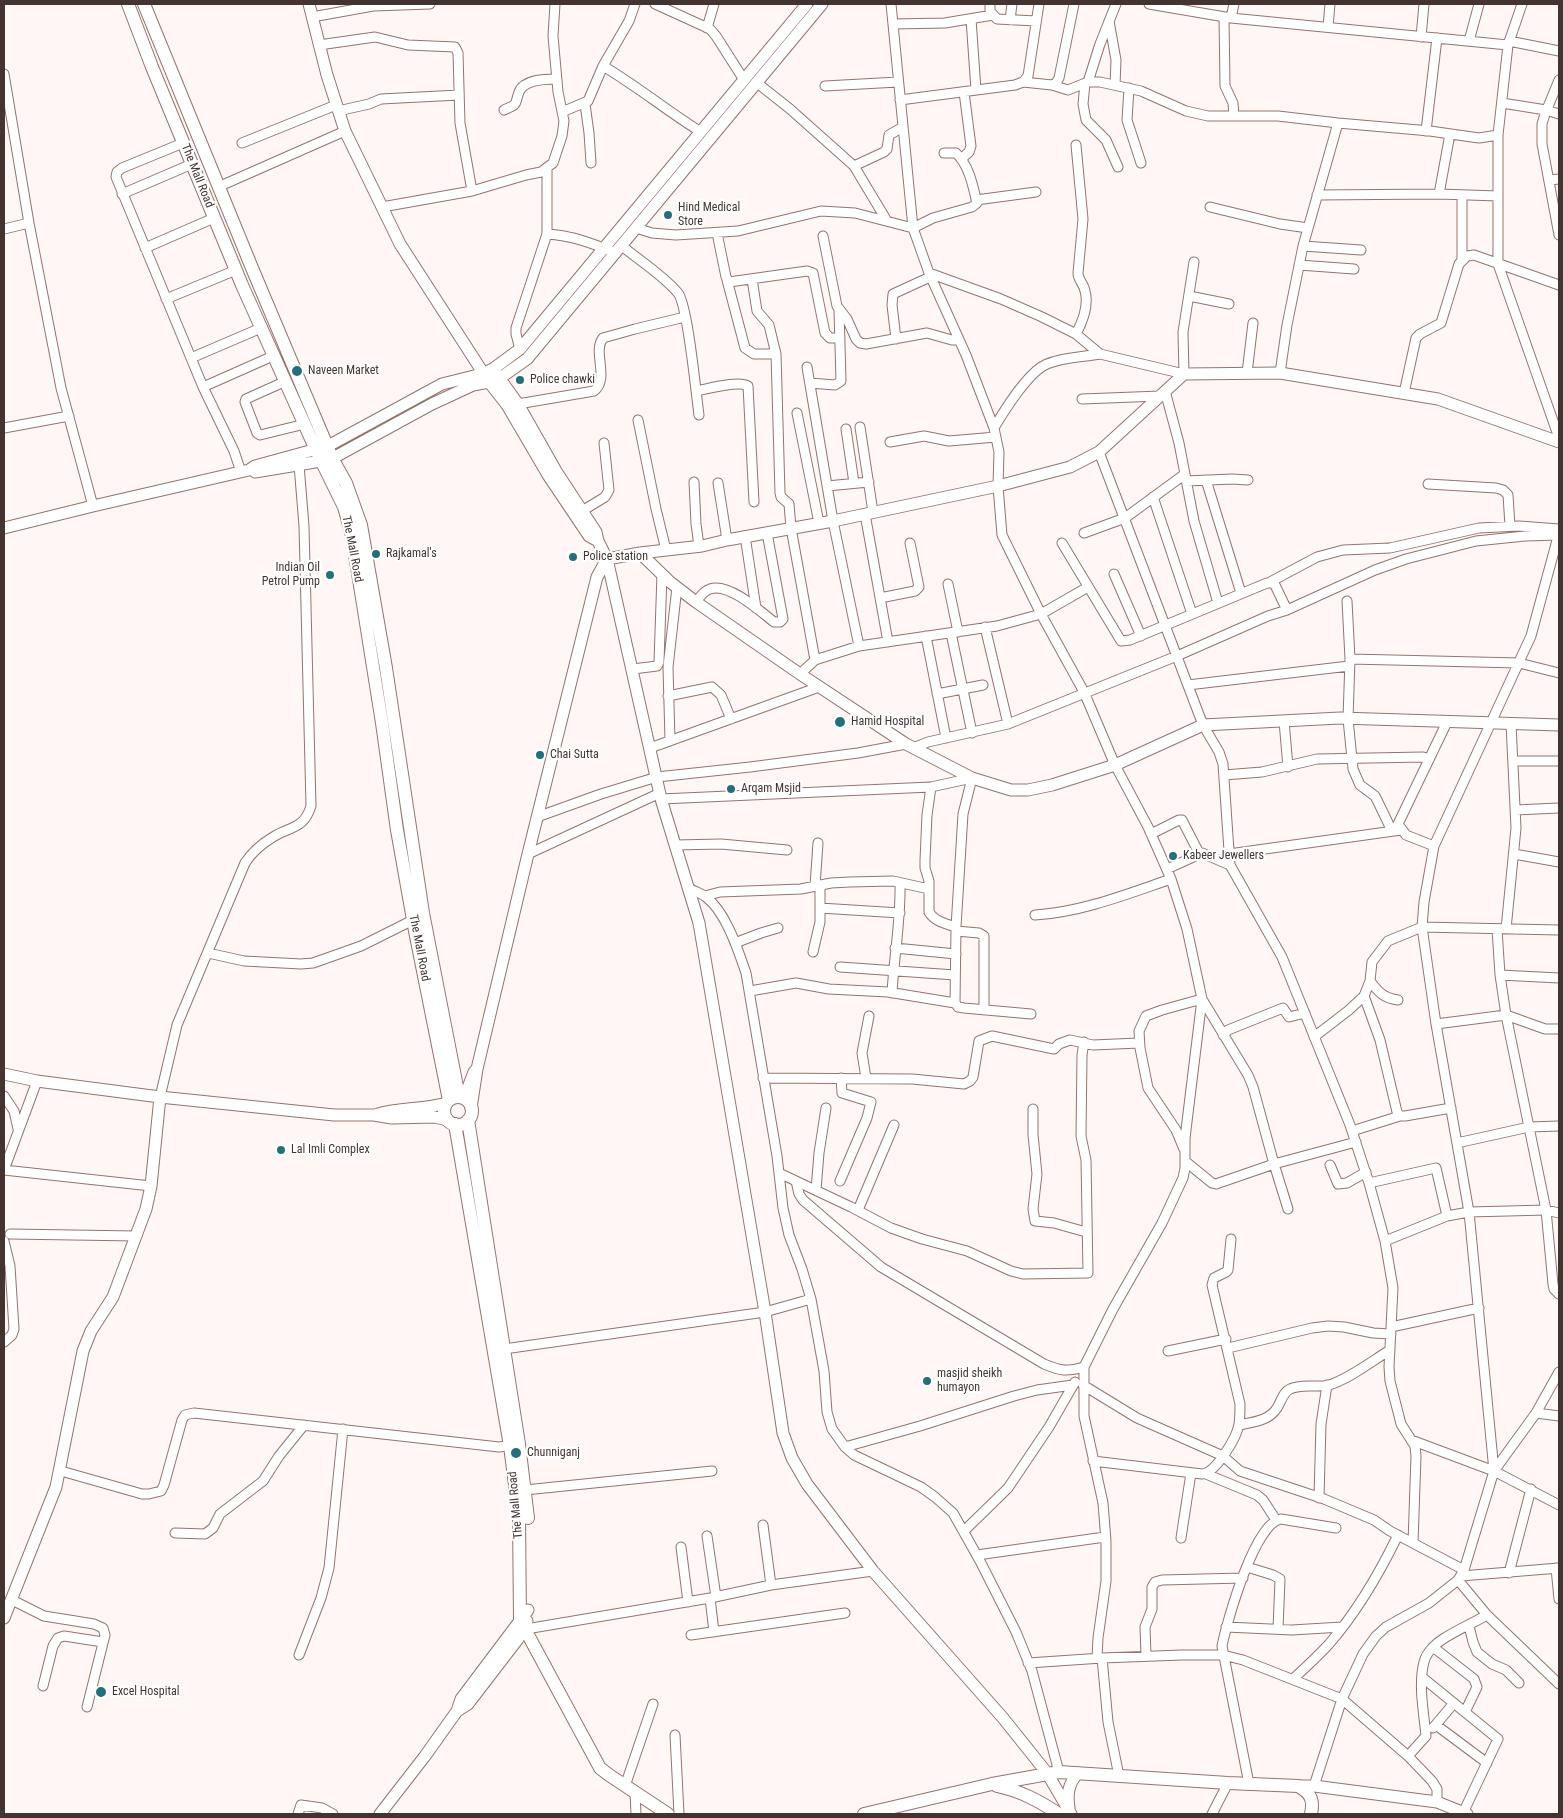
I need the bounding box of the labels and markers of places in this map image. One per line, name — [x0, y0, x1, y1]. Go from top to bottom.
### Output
place label: Hind Medical Store — [678, 201, 740, 229]
marker: Hind Medical Store — [662, 209, 674, 221]
marker: Naveen Market — [290, 364, 304, 378]
place label: Naveen Market — [308, 364, 379, 378]
place label: Police chawki — [530, 373, 595, 387]
marker: Police chawki — [514, 374, 526, 386]
place label: Rajkamal's — [386, 547, 437, 561]
marker: Rajkamal's — [370, 548, 382, 560]
place label: Police station — [583, 550, 648, 564]
marker: Police station — [567, 551, 579, 563]
place label: Indian Oil Petrol Pump — [262, 561, 320, 589]
marker: Indian Oil Petrol Pump — [324, 569, 336, 581]
marker: Hamid Hospital — [833, 715, 847, 729]
place label: Hamid Hospital — [851, 715, 924, 729]
place label: Chai Sutta — [550, 748, 599, 762]
marker: Chai Sutta — [534, 749, 546, 761]
place label: Arqam Msjid — [741, 782, 801, 796]
marker: Arqam Msjid — [725, 783, 737, 795]
place label: Kabeer Jewellers — [1183, 849, 1264, 863]
marker: Kabeer Jewellers — [1167, 850, 1179, 862]
place label: Lal Imli Complex — [291, 1143, 370, 1157]
marker: Lal Imli Complex — [275, 1144, 287, 1156]
place label: masjid sheikh humayon — [937, 1367, 1002, 1395]
marker: masjid sheikh humayon — [921, 1375, 933, 1387]
marker: Chunniganj — [509, 1446, 523, 1460]
place label: Chunniganj — [527, 1446, 580, 1460]
marker: Excel Hospital — [94, 1685, 108, 1699]
place label: Excel Hospital — [112, 1685, 179, 1699]

